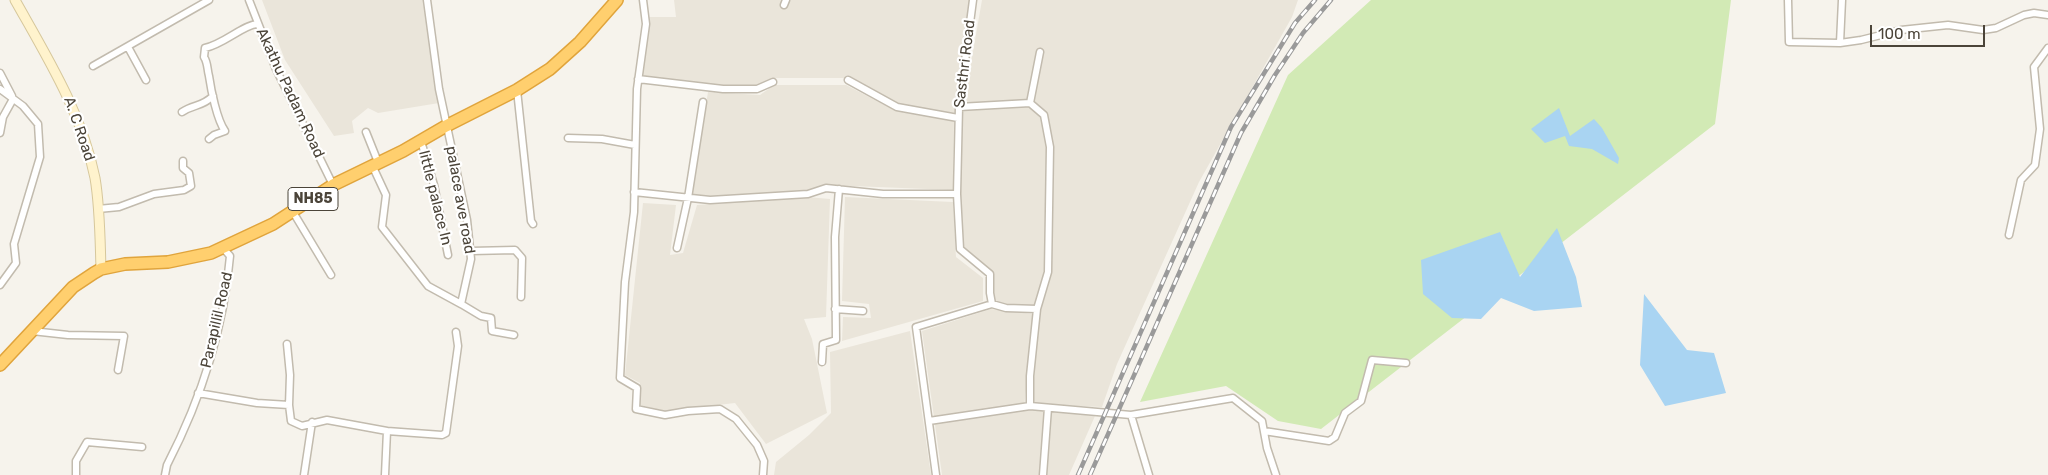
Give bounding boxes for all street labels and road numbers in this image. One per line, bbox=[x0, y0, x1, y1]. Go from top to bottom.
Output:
street label: Sasthri Road bbox=[951, 19, 979, 109]
street label: Akathu Padam Road bbox=[252, 25, 328, 161]
street label: A. C Road bbox=[60, 95, 98, 163]
street label: palace ave road bbox=[442, 145, 478, 255]
street label: little palace ln bbox=[415, 149, 455, 247]
road number: NH85 bbox=[288, 188, 338, 210]
street label: Parapillil Road bbox=[197, 270, 237, 370]

